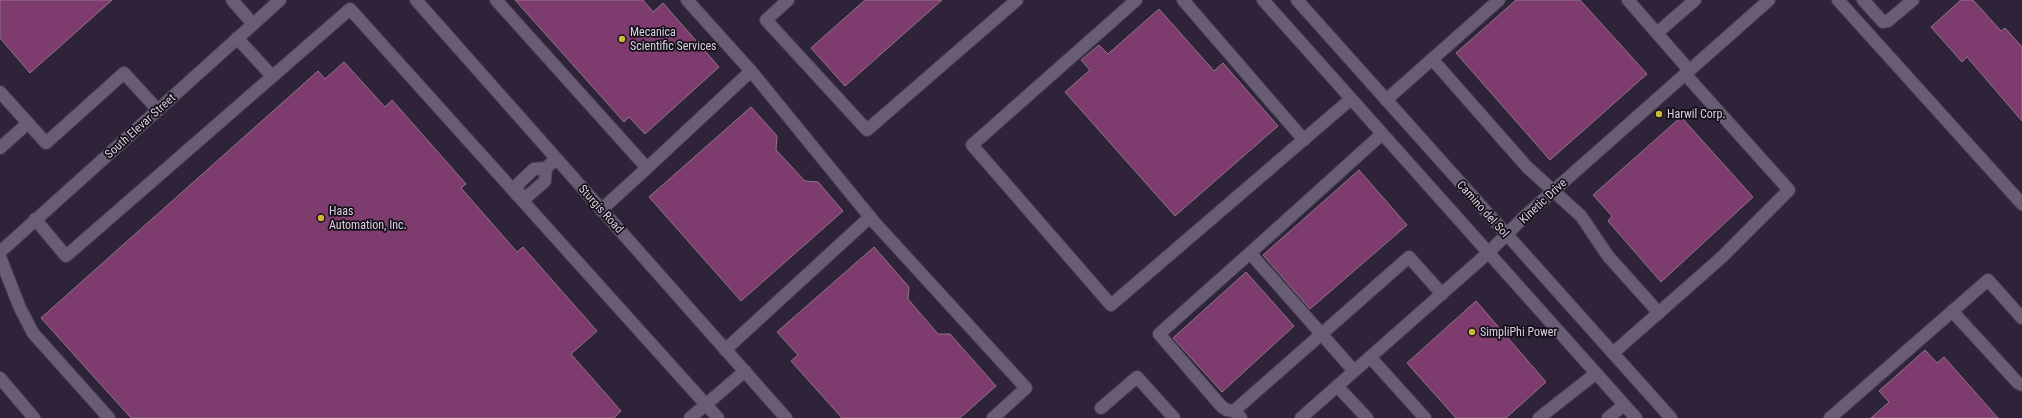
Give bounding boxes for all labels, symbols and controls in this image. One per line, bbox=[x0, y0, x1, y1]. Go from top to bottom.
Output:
place label: Mecanica Scientific Services bbox=[630, 25, 717, 53]
marker: Mecanica Scientific Services bbox=[617, 34, 627, 44]
street label: South Elevar Street bbox=[102, 90, 178, 161]
place label: Harwil Corp. bbox=[1667, 107, 1726, 121]
marker: Harwil Corp. bbox=[1654, 109, 1664, 119]
street label: Kinetic Drive bbox=[1517, 175, 1570, 226]
street label: Camino del Sol bbox=[1454, 178, 1512, 240]
street label: Sturgis Road bbox=[576, 182, 626, 236]
place label: Haas Automation, Inc. bbox=[329, 204, 407, 232]
marker: Haas Automation, Inc. bbox=[316, 213, 326, 223]
place label: SimpliPhi Power bbox=[1480, 325, 1557, 339]
marker: SimpliPhi Power bbox=[1467, 327, 1477, 337]

